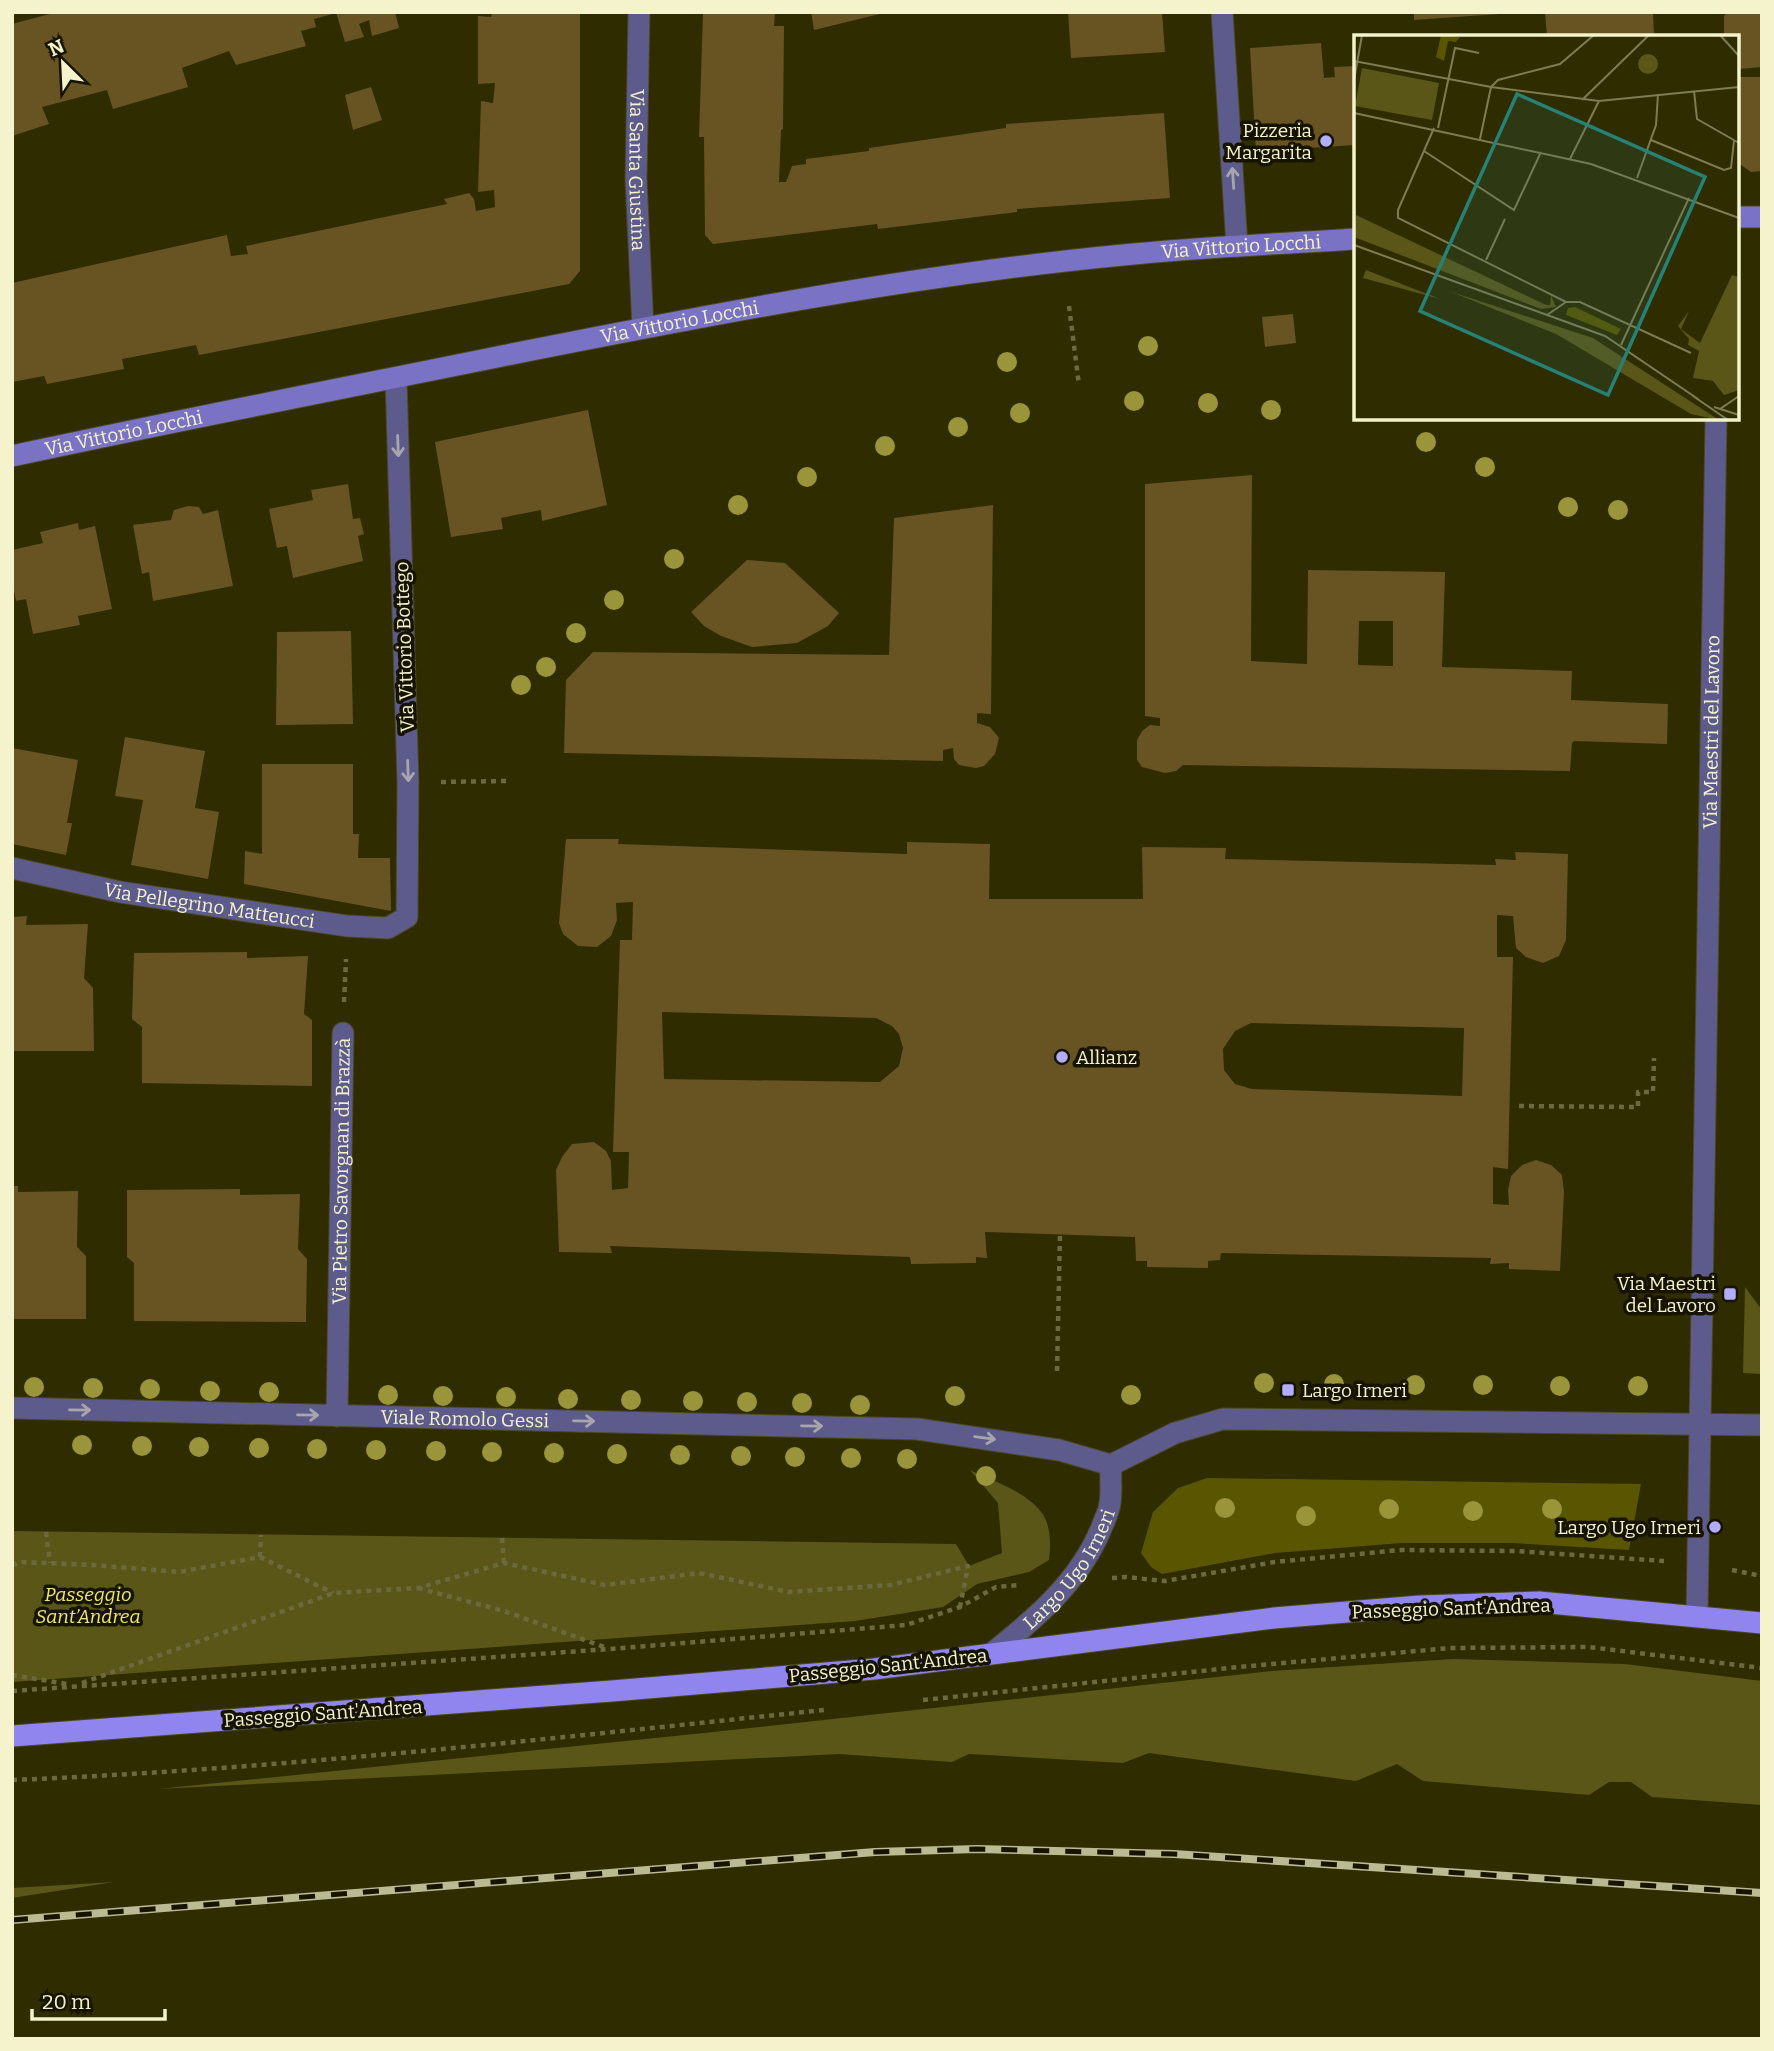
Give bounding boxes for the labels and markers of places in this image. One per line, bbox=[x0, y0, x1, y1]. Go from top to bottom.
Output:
place label: Pizzeria Margarita bbox=[1225, 119, 1313, 164]
marker: Pizzeria Margarita bbox=[1318, 133, 1334, 149]
place label: Allianz bbox=[1076, 1046, 1137, 1069]
marker: Allianz bbox=[1054, 1049, 1070, 1065]
place label: Via Maestri del Lavoro bbox=[1617, 1272, 1716, 1317]
marker: Via Maestri del Lavoro bbox=[1722, 1286, 1738, 1302]
place label: Largo Irneri bbox=[1302, 1379, 1407, 1402]
marker: Largo Irneri bbox=[1280, 1382, 1296, 1398]
place label: Largo Ugo Irneri bbox=[1557, 1516, 1701, 1539]
marker: Largo Ugo Irneri bbox=[1707, 1519, 1723, 1535]

